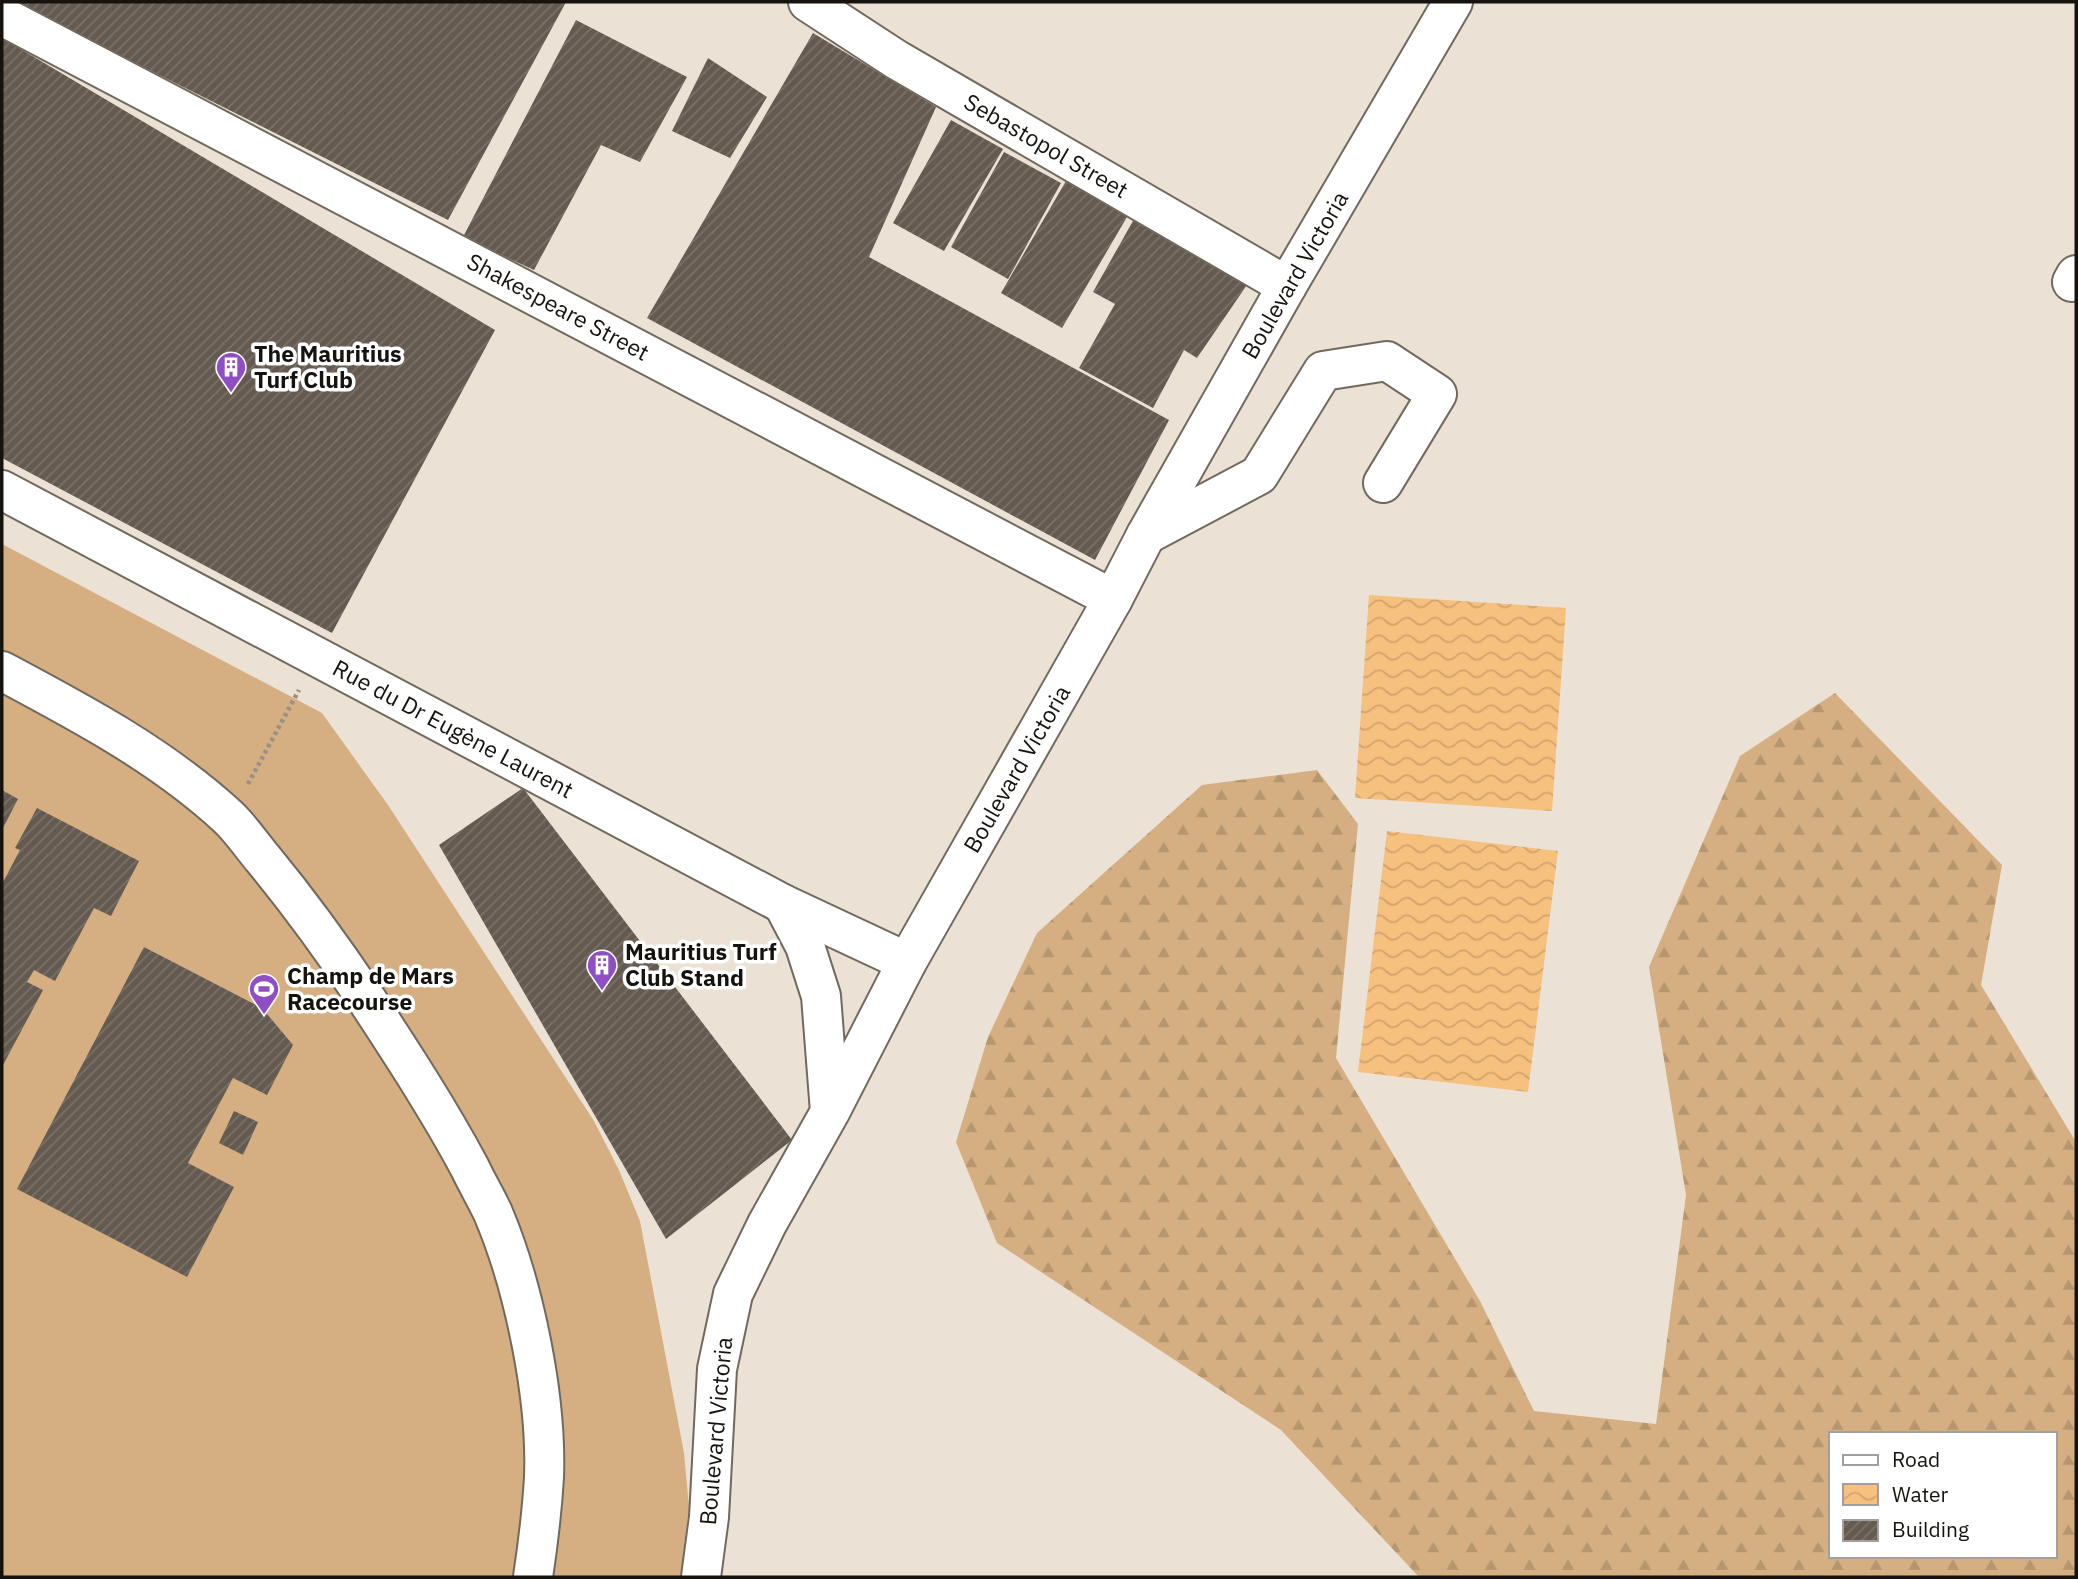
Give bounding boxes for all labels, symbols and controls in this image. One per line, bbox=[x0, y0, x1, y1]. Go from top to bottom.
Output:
street label: Sebastopol Street bbox=[959, 86, 1134, 204]
street label: Boulevard Victoria bbox=[1234, 185, 1354, 364]
street label: Shakespeare Street bbox=[462, 245, 655, 367]
place label: The Mauritius Turf Club bbox=[254, 338, 402, 394]
building icon: The Mauritius Turf Club bbox=[214, 350, 248, 394]
street label: Rue du Dr Eugène Laurent bbox=[328, 652, 579, 804]
street label: Boulevard Victoria bbox=[956, 679, 1076, 858]
place label: Mauritius Turf Club Stand bbox=[625, 936, 777, 992]
building icon: Mauritius Turf Club Stand bbox=[585, 948, 619, 992]
place label: Champ de Mars Racecourse bbox=[287, 960, 454, 1016]
sports icon: Champ de Mars Racecourse bbox=[247, 972, 281, 1016]
street label: Boulevard Victoria bbox=[692, 1336, 738, 1526]
legend bbox=[1829, 1432, 2057, 1558]
text: Road bbox=[1892, 1445, 1940, 1473]
text: Water bbox=[1892, 1480, 1949, 1508]
text: Building bbox=[1892, 1515, 1969, 1543]

